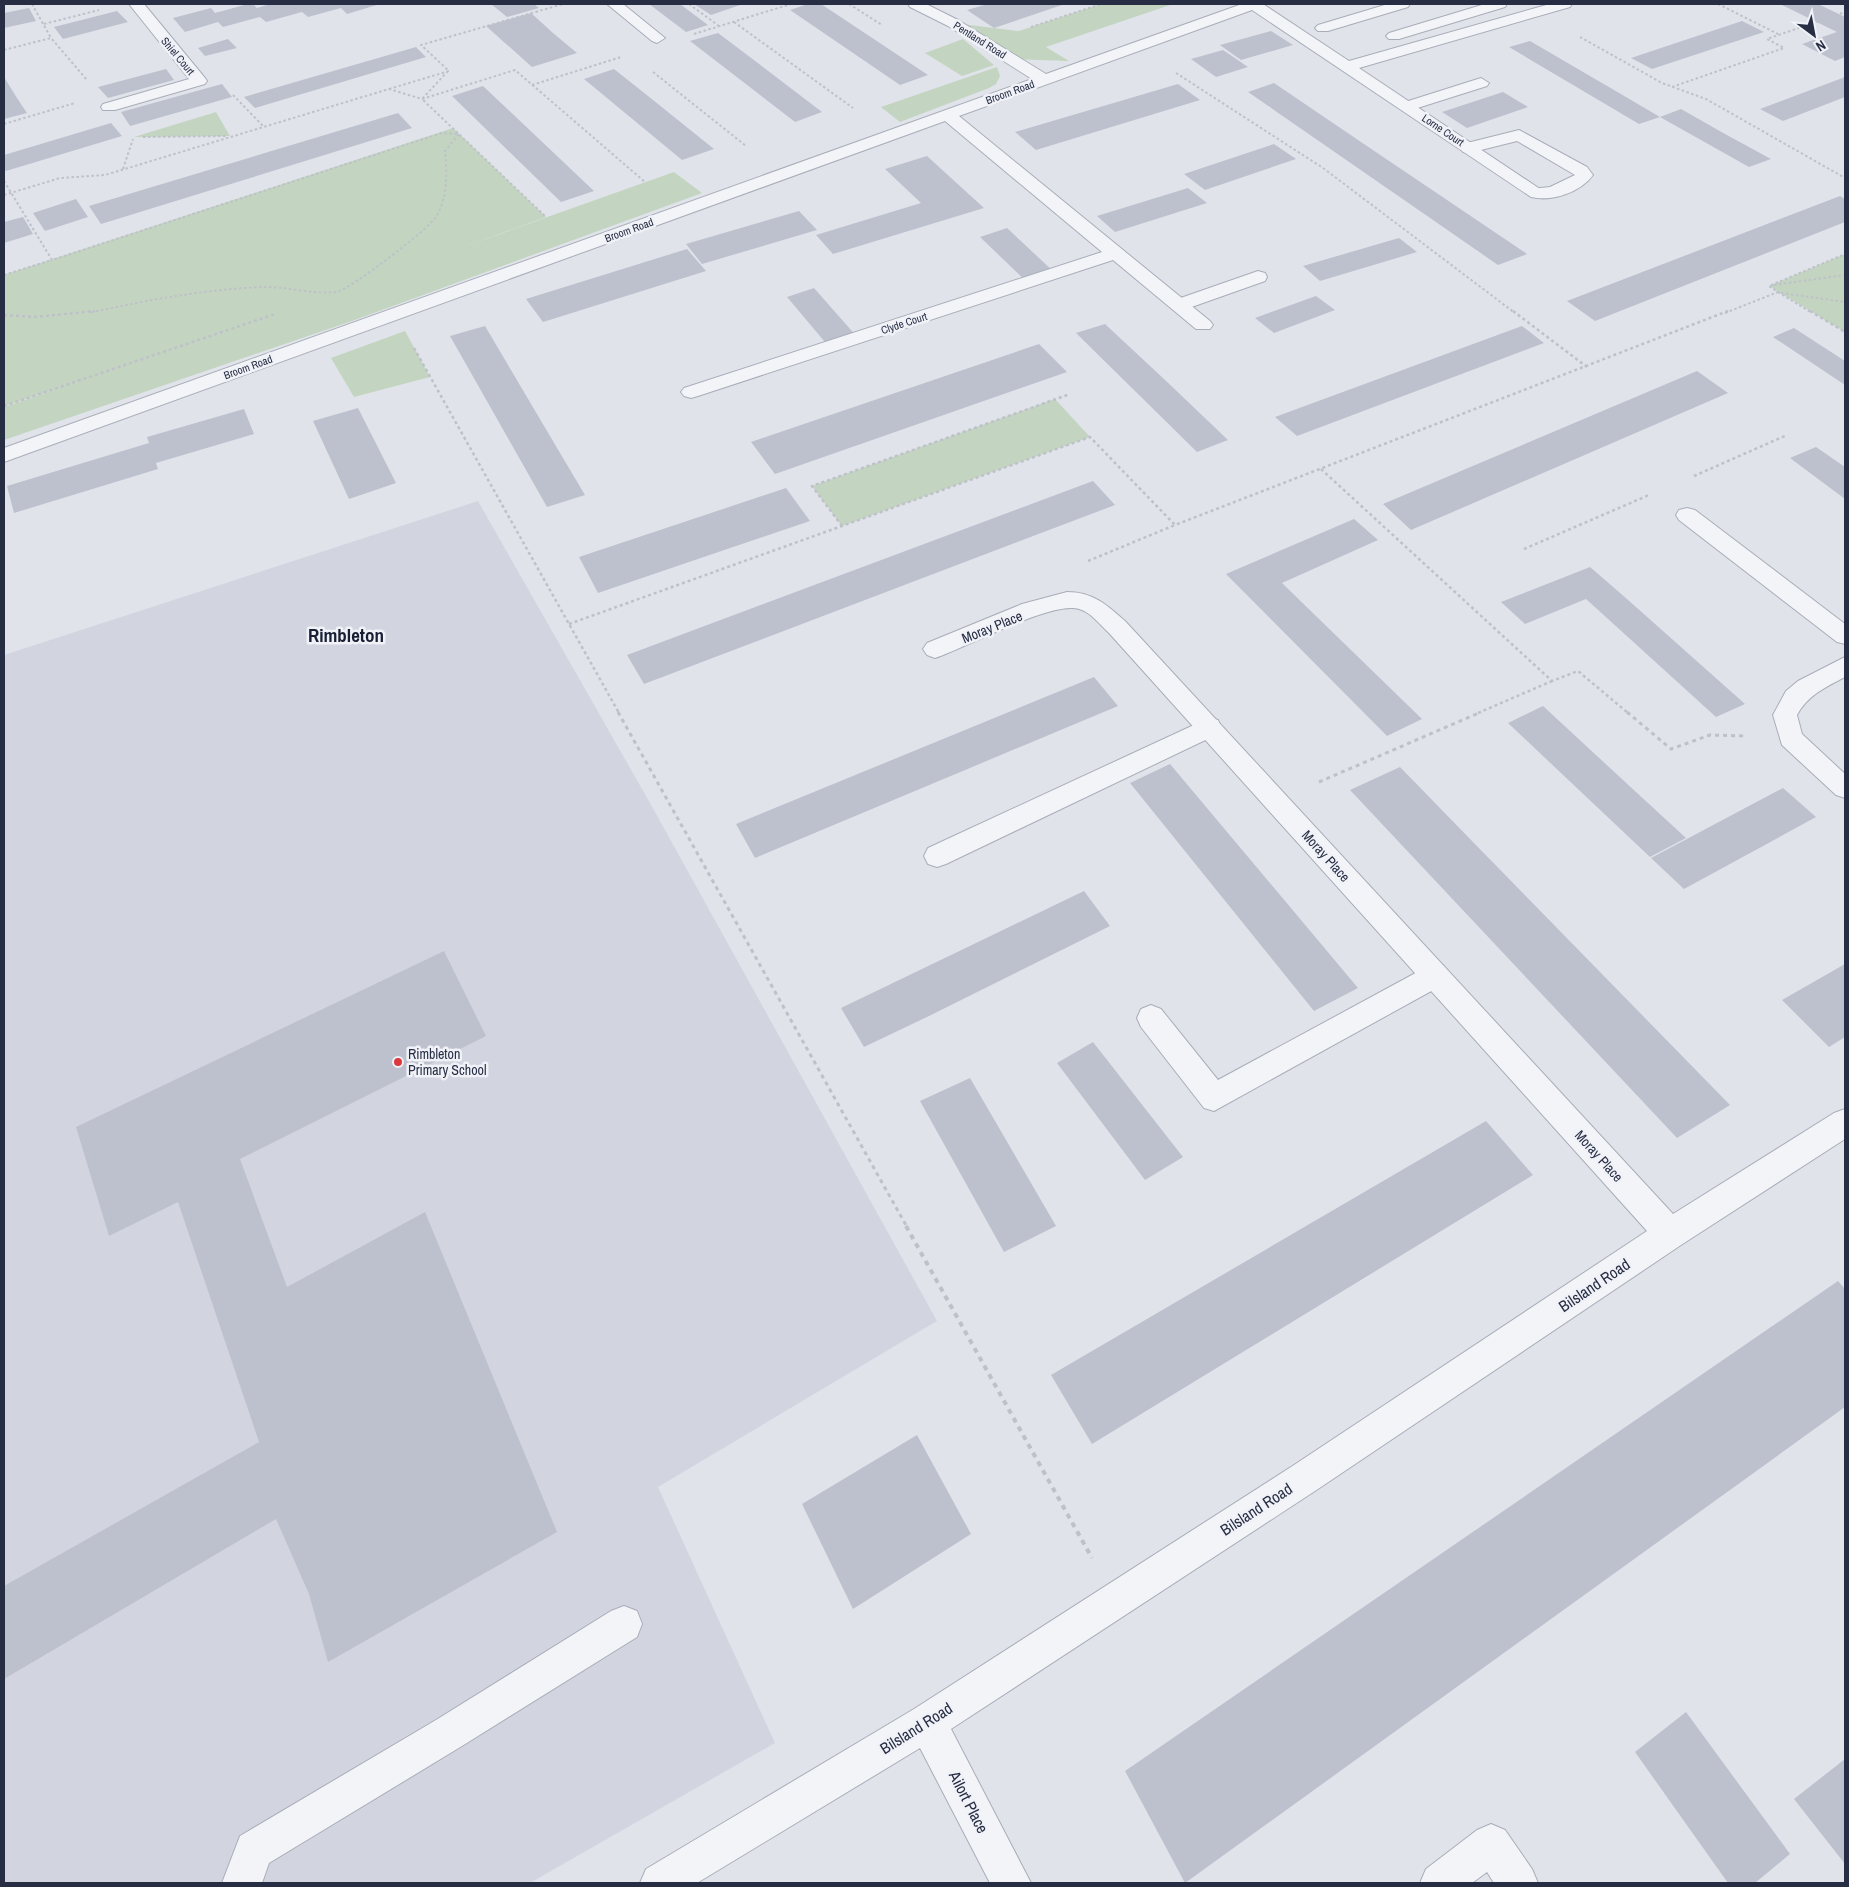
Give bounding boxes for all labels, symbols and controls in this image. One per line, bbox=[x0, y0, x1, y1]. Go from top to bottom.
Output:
north arrow bbox=[1789, 10, 1839, 60]
street label: Pentland Road bbox=[951, 18, 1009, 62]
street label: Shiel Court bbox=[158, 34, 198, 78]
text: N bbox=[1813, 36, 1829, 56]
street label: Broom Road bbox=[984, 77, 1036, 107]
street label: Lorne Court bbox=[1419, 111, 1467, 149]
street label: Broom Road bbox=[603, 215, 655, 245]
street label: Clyde Court bbox=[879, 309, 929, 337]
street label: Broom Road bbox=[222, 352, 274, 382]
street label: Moray Place bbox=[959, 607, 1025, 647]
district label: Rimbleton bbox=[308, 622, 384, 648]
street label: Moray Place bbox=[1298, 826, 1354, 886]
place label: Rimbleton Primary School bbox=[408, 1045, 486, 1079]
marker: Rimbleton Primary School bbox=[392, 1056, 404, 1068]
street label: Moray Place bbox=[1571, 1126, 1627, 1186]
street label: Bilsland Road bbox=[1554, 1253, 1634, 1317]
street label: Bilsland Road bbox=[1216, 1478, 1296, 1540]
street label: Bilsland Road bbox=[876, 1697, 956, 1759]
street label: Ailort Place bbox=[944, 1766, 994, 1837]

